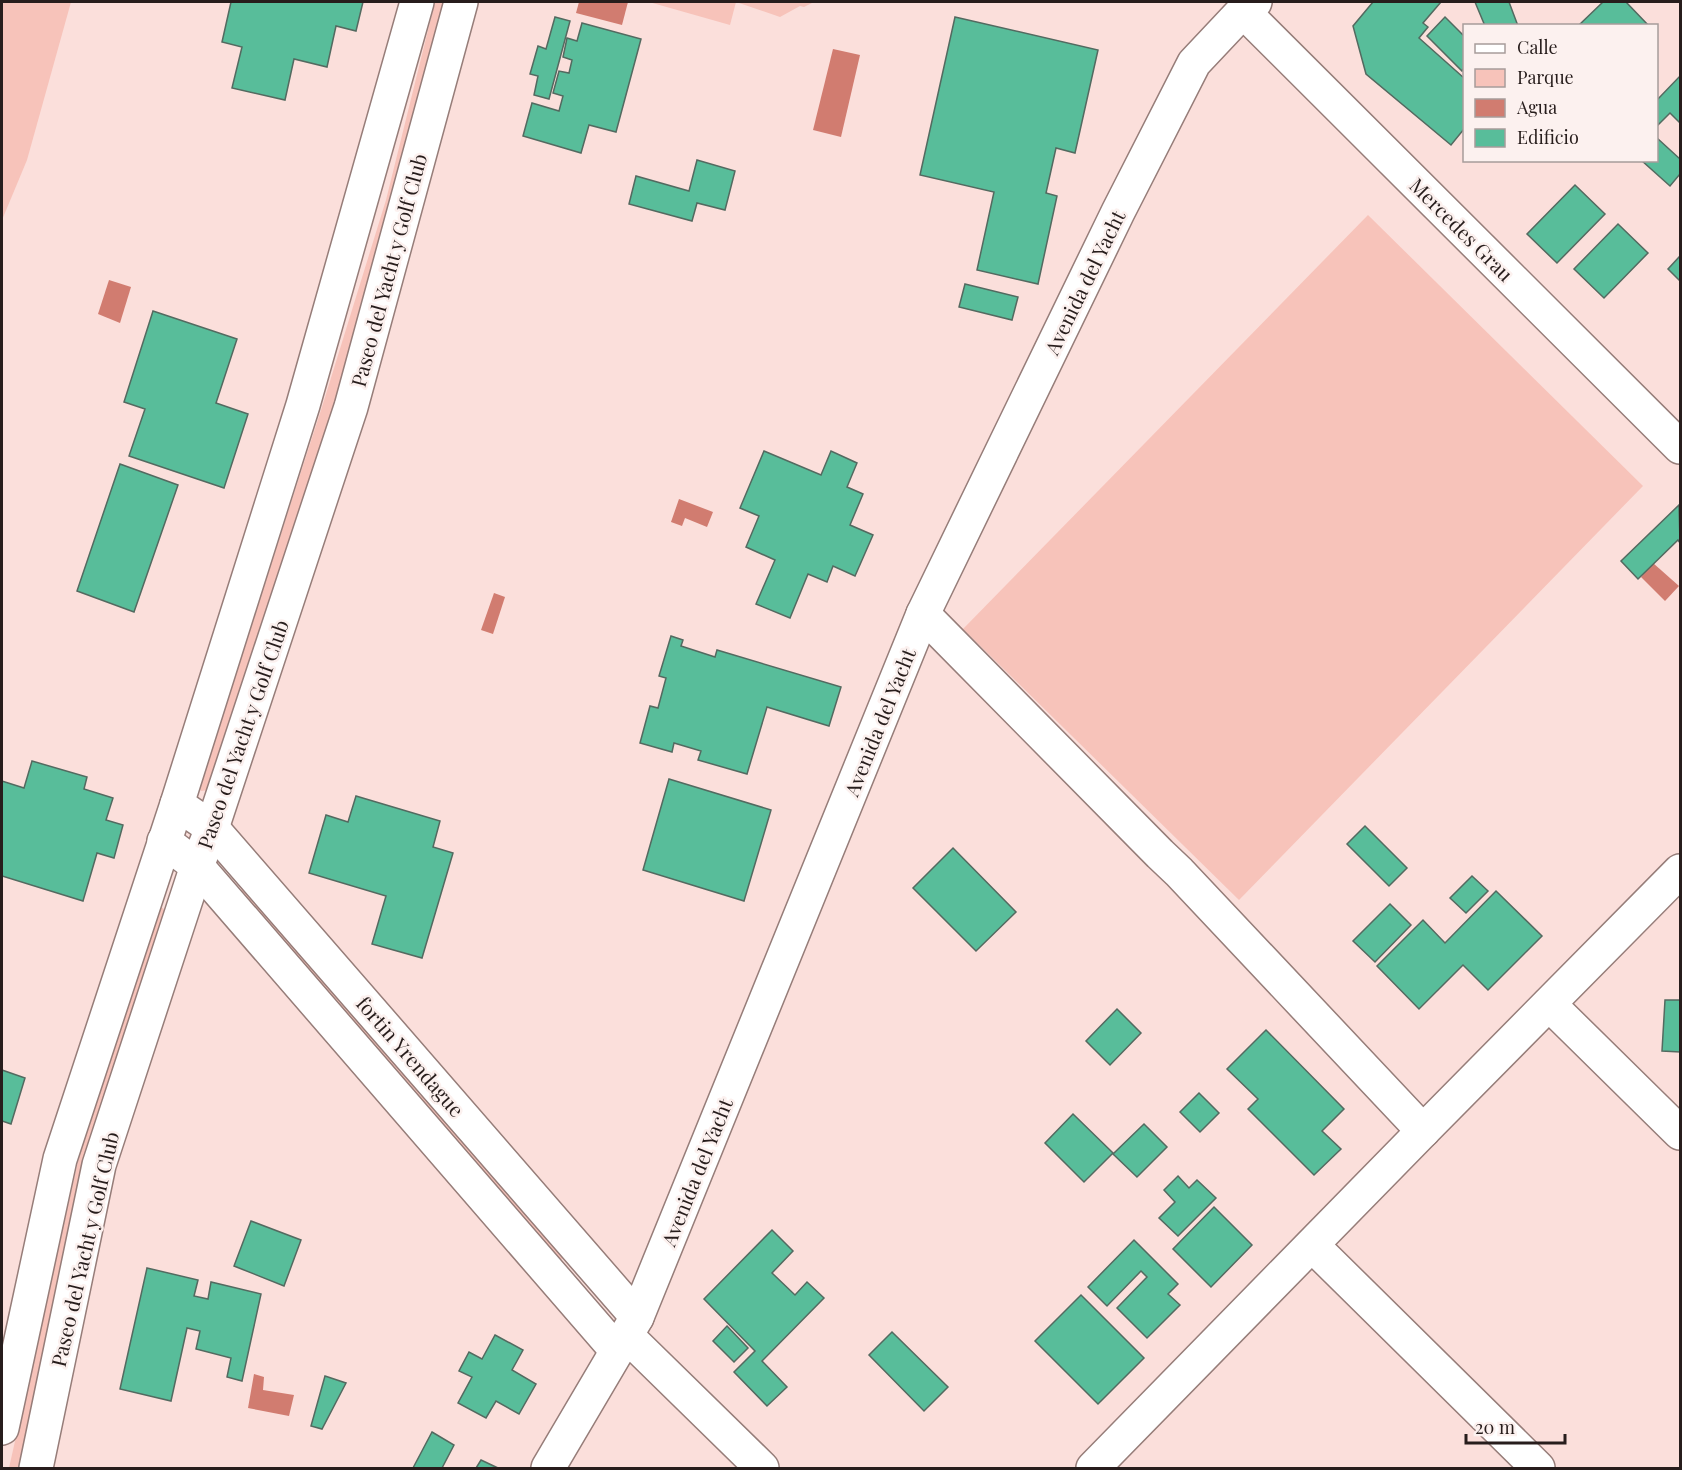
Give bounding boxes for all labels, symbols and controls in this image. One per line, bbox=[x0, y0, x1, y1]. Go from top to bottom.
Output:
legend bbox=[1463, 24, 1658, 162]
text: Calle bbox=[1517, 35, 1558, 59]
text: Parque bbox=[1517, 65, 1574, 89]
text: Agua bbox=[1516, 95, 1557, 119]
text: Edificio bbox=[1517, 125, 1579, 149]
street label: Paseo del Yacht y Golf Club bbox=[344, 150, 432, 390]
street label: Mercedes Grau bbox=[1404, 171, 1520, 287]
street label: Avenida del Yacht bbox=[1037, 205, 1131, 359]
street label: Paseo del Yacht y Golf Club bbox=[190, 616, 294, 852]
street label: Avenida del Yacht bbox=[837, 643, 921, 801]
street label: fortin Yrendague bbox=[351, 990, 471, 1122]
street label: Avenida del Yacht bbox=[654, 1093, 738, 1251]
street label: Paseo del Yacht y Golf Club bbox=[44, 1129, 124, 1369]
scale bar bbox=[1466, 1407, 1565, 1445]
text: 20 m bbox=[1475, 1415, 1515, 1439]

